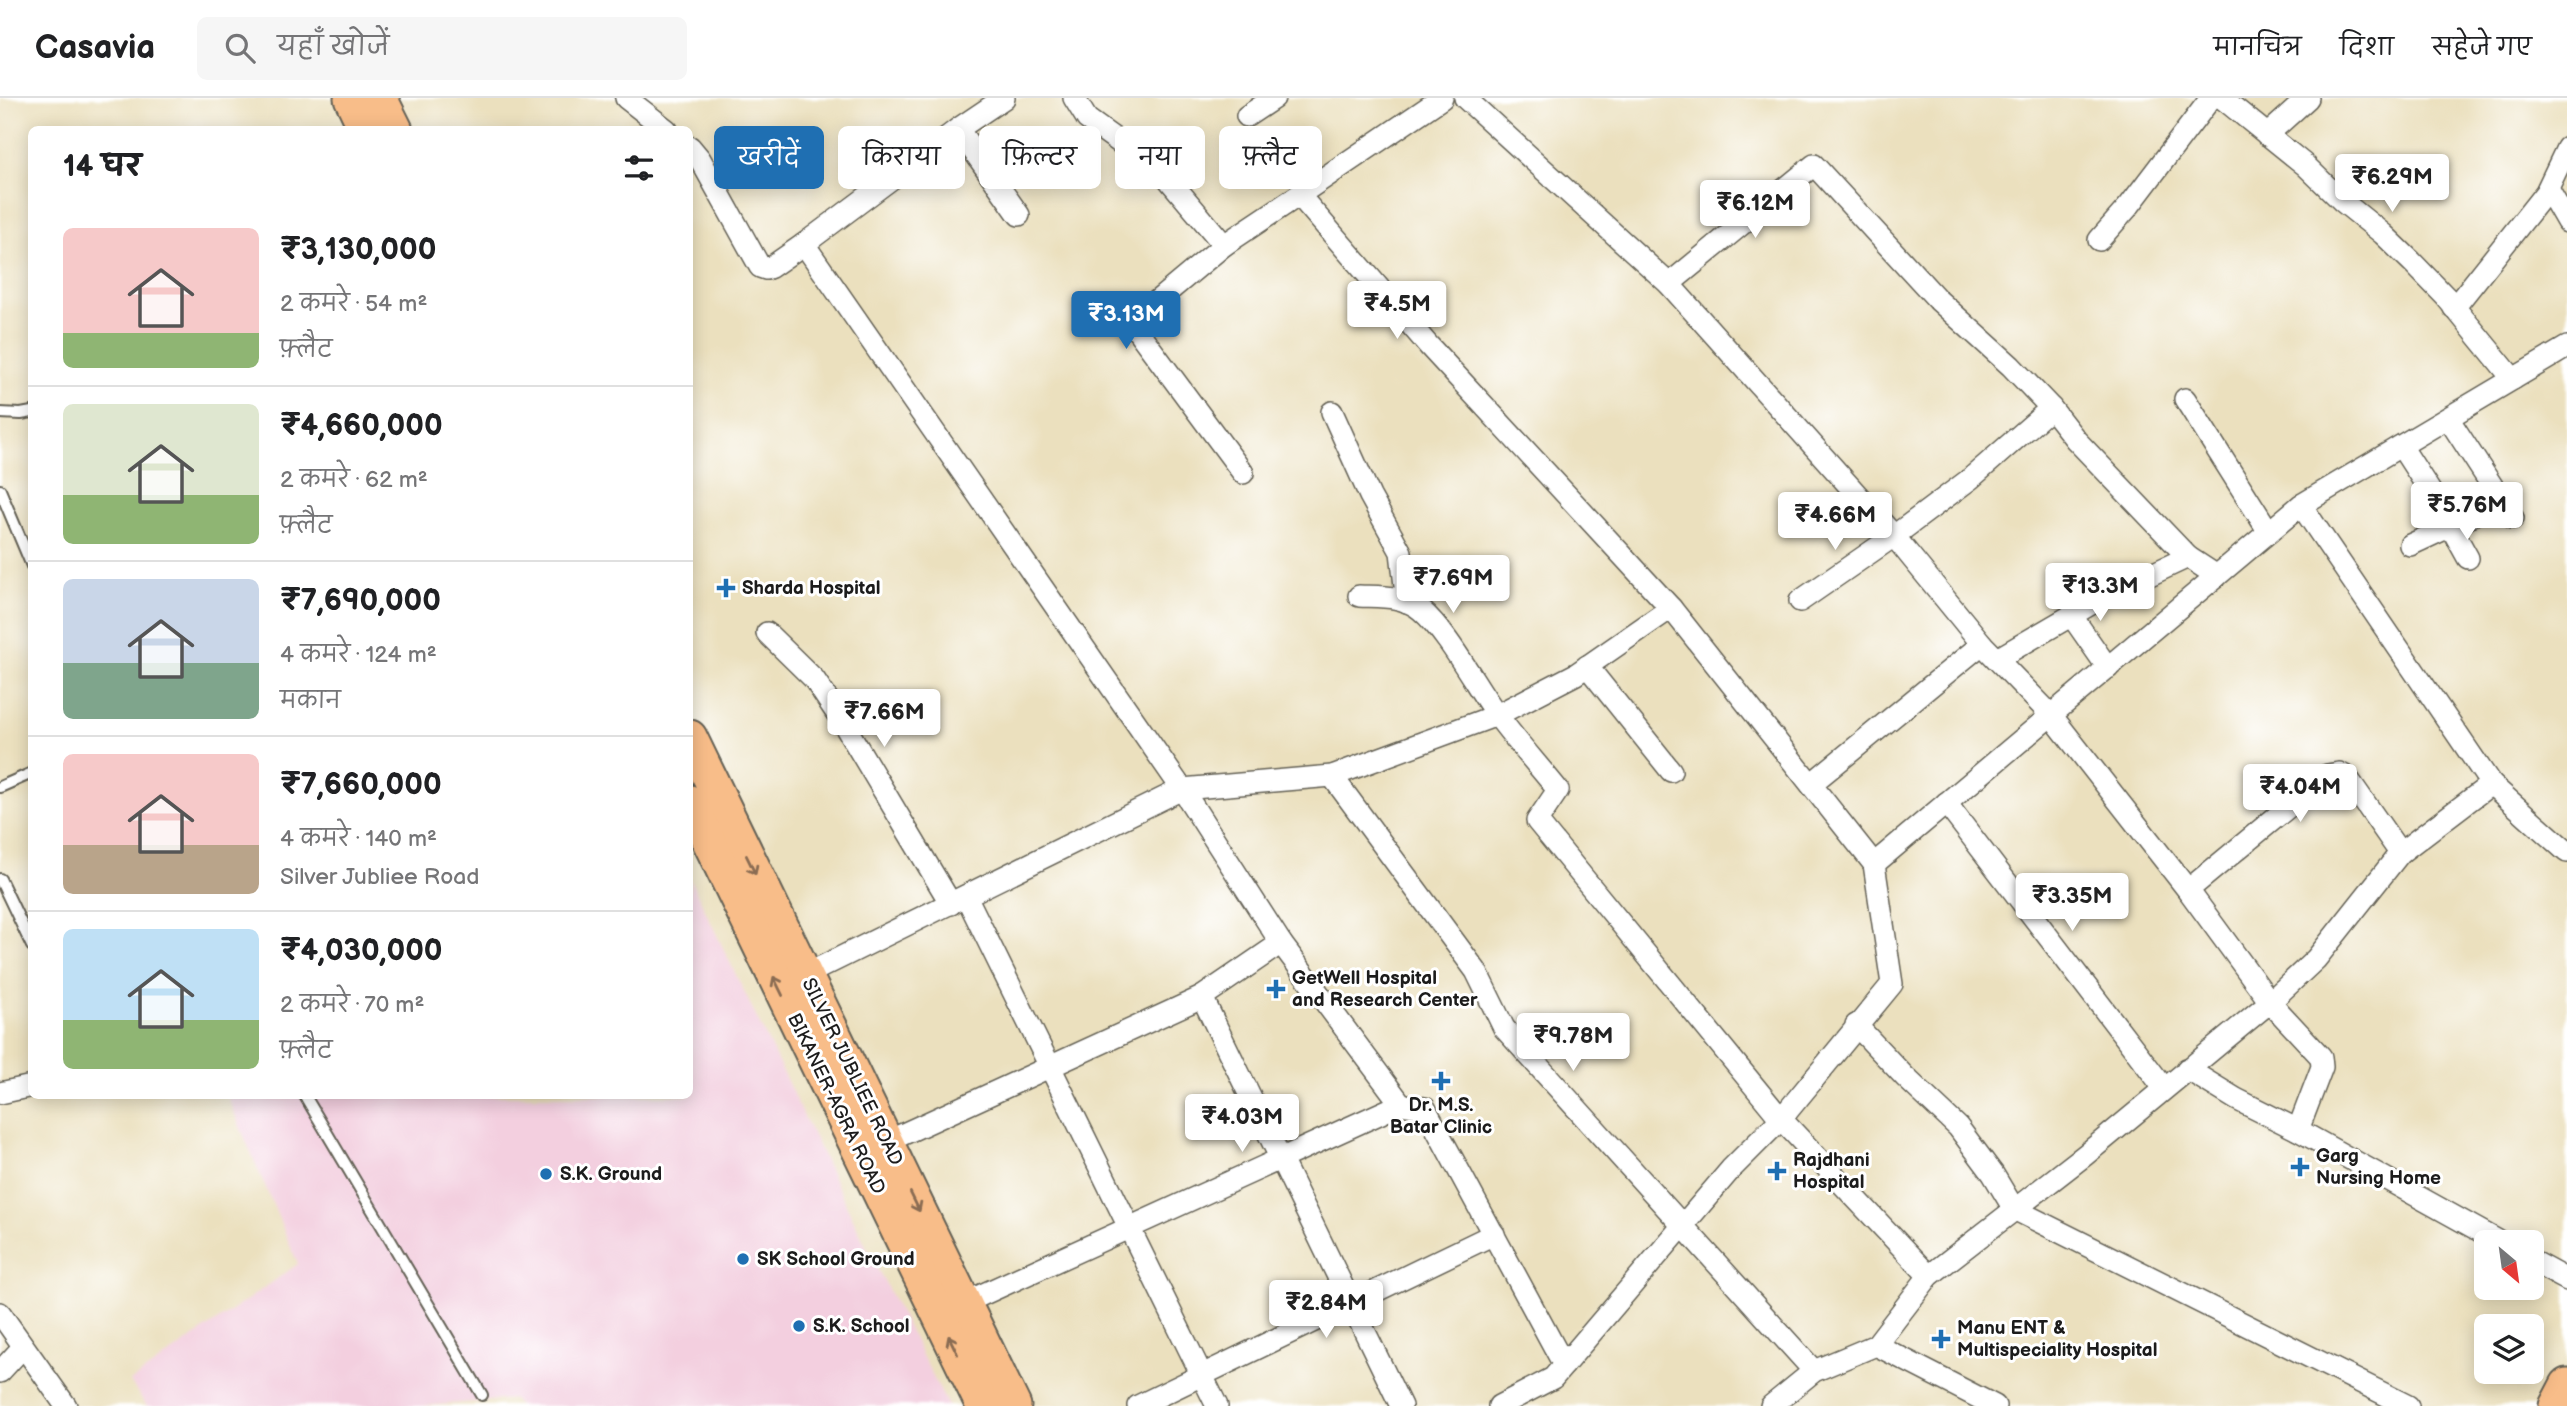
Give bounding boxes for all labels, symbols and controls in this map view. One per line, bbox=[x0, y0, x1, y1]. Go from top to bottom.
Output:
search box bbox=[197, 17, 687, 80]
text: Casavia bbox=[35, 28, 155, 68]
icon: search bbox=[221, 29, 259, 67]
text: यहाँ खोजें bbox=[277, 32, 389, 63]
text: मानचित्र bbox=[2214, 33, 2302, 62]
text: दिशा bbox=[2340, 33, 2394, 62]
text: सहेजे गए bbox=[2432, 33, 2532, 62]
chip: खरीदें bbox=[714, 126, 824, 189]
chip: किराया bbox=[838, 126, 965, 189]
chip: फ़िल्टर bbox=[979, 126, 1101, 189]
chip: नया bbox=[1115, 126, 1205, 189]
chip: फ़्लैट bbox=[1219, 126, 1322, 189]
text: 14 घर bbox=[63, 149, 141, 185]
icon: filters bbox=[620, 149, 658, 187]
pin: ₹6.29M bbox=[2335, 155, 2449, 214]
text: ₹6.29M bbox=[2351, 163, 2433, 191]
pin: ₹6.12M bbox=[1698, 180, 1812, 240]
text: ₹6.12M bbox=[1716, 189, 1794, 217]
text: ₹3,130,000 bbox=[280, 232, 436, 268]
icon: home bbox=[119, 256, 203, 340]
pin: ₹4.5M bbox=[1348, 282, 1446, 341]
text: 2 कमरे · 54 m² bbox=[280, 290, 427, 318]
text: ₹4.5M bbox=[1363, 290, 1431, 318]
pin: ₹3.13M bbox=[1069, 292, 1183, 351]
text: ₹3.13M bbox=[1087, 300, 1165, 328]
text: फ़्लैट bbox=[280, 336, 332, 364]
text: ₹4,660,000 bbox=[280, 408, 443, 444]
icon: home bbox=[119, 432, 203, 516]
text: 2 कमरे · 62 m² bbox=[280, 466, 428, 494]
pin: ₹5.76M bbox=[2410, 482, 2524, 542]
text: ₹5.76M bbox=[2427, 491, 2507, 519]
pin: ₹4.66M bbox=[1778, 492, 1892, 552]
text: ₹4.66M bbox=[1794, 501, 1876, 529]
text: फ़्लैट bbox=[280, 512, 332, 540]
pin: ₹7.69M bbox=[1396, 556, 1510, 615]
text: ₹7.69M bbox=[1413, 564, 1493, 592]
pin: ₹13.3M bbox=[2043, 564, 2157, 623]
text: ₹13.3M bbox=[2061, 572, 2139, 600]
place label: Sharda Hospital bbox=[742, 577, 881, 600]
marker: Sharda Hospital bbox=[716, 578, 736, 598]
text: ₹7,690,000 bbox=[280, 583, 441, 619]
icon: home bbox=[119, 607, 203, 691]
text: 4 कमरे · 124 m² bbox=[280, 641, 437, 669]
text: मकान bbox=[280, 687, 341, 715]
pin: ₹7.66M bbox=[827, 690, 941, 749]
text: ₹7.66M bbox=[843, 698, 925, 726]
pin: ₹4.04M bbox=[2243, 764, 2357, 824]
text: ₹7,660,000 bbox=[280, 767, 442, 803]
text: ₹4.04M bbox=[2259, 773, 2341, 801]
icon: home bbox=[119, 782, 203, 866]
text: 4 कमरे · 140 m² bbox=[280, 825, 437, 853]
one-way arrow bbox=[745, 854, 759, 875]
text: Silver Jubliee Road bbox=[280, 863, 479, 891]
pin: ₹3.35M bbox=[2015, 874, 2129, 933]
text: ₹3.35M bbox=[2032, 882, 2112, 910]
text: ₹4,030,000 bbox=[280, 933, 443, 969]
icon: home bbox=[119, 957, 203, 1041]
place label: GetWell Hospital and Research Center bbox=[1292, 967, 1478, 1012]
street label: SILVER JUBLIEE ROAD bbox=[797, 975, 907, 1170]
one-way arrow bbox=[771, 976, 785, 997]
marker: GetWell Hospital and Research Center bbox=[1266, 979, 1286, 999]
text: 2 कमरे · 70 m² bbox=[280, 991, 424, 1019]
street label: BIKANER-AGRA ROAD bbox=[782, 1010, 890, 1198]
pin: ₹9.78M bbox=[1516, 1014, 1630, 1073]
text: ₹9.78M bbox=[1533, 1022, 1613, 1050]
text: फ़्लैट bbox=[280, 1037, 332, 1065]
marker: Dr. M.S. Batar Clinic bbox=[1431, 1071, 1451, 1091]
pin: ₹4.03M bbox=[1185, 1094, 1299, 1154]
place label: Dr. M.S. Batar Clinic bbox=[1390, 1094, 1492, 1139]
text: ₹4.03M bbox=[1201, 1103, 1283, 1131]
place label: Garg Nursing Home bbox=[2316, 1145, 2441, 1190]
place label: Rajdhani Hospital bbox=[1793, 1149, 1870, 1194]
marker: Garg Nursing Home bbox=[2290, 1157, 2310, 1177]
marker: Rajdhani Hospital bbox=[1767, 1161, 1787, 1181]
place label: S.K. Ground bbox=[560, 1163, 662, 1186]
marker: S.K. Ground bbox=[538, 1166, 554, 1182]
one-way arrow bbox=[909, 1191, 922, 1212]
north arrow bbox=[2474, 1230, 2544, 1300]
map controls bbox=[2474, 1230, 2544, 1384]
place label: SK School Ground bbox=[757, 1248, 915, 1271]
marker: SK School Ground bbox=[735, 1251, 751, 1267]
pin: ₹2.84M bbox=[1269, 1280, 1383, 1340]
text: ₹2.84M bbox=[1285, 1289, 1367, 1317]
button: layers bbox=[2474, 1314, 2544, 1384]
place label: S.K. School bbox=[813, 1315, 910, 1338]
place label: Manu ENT & Multispeciality Hospital bbox=[1957, 1317, 2158, 1362]
marker: S.K. School bbox=[791, 1318, 807, 1334]
marker: Manu ENT & Multispeciality Hospital bbox=[1931, 1329, 1951, 1349]
one-way arrow bbox=[946, 1335, 960, 1356]

